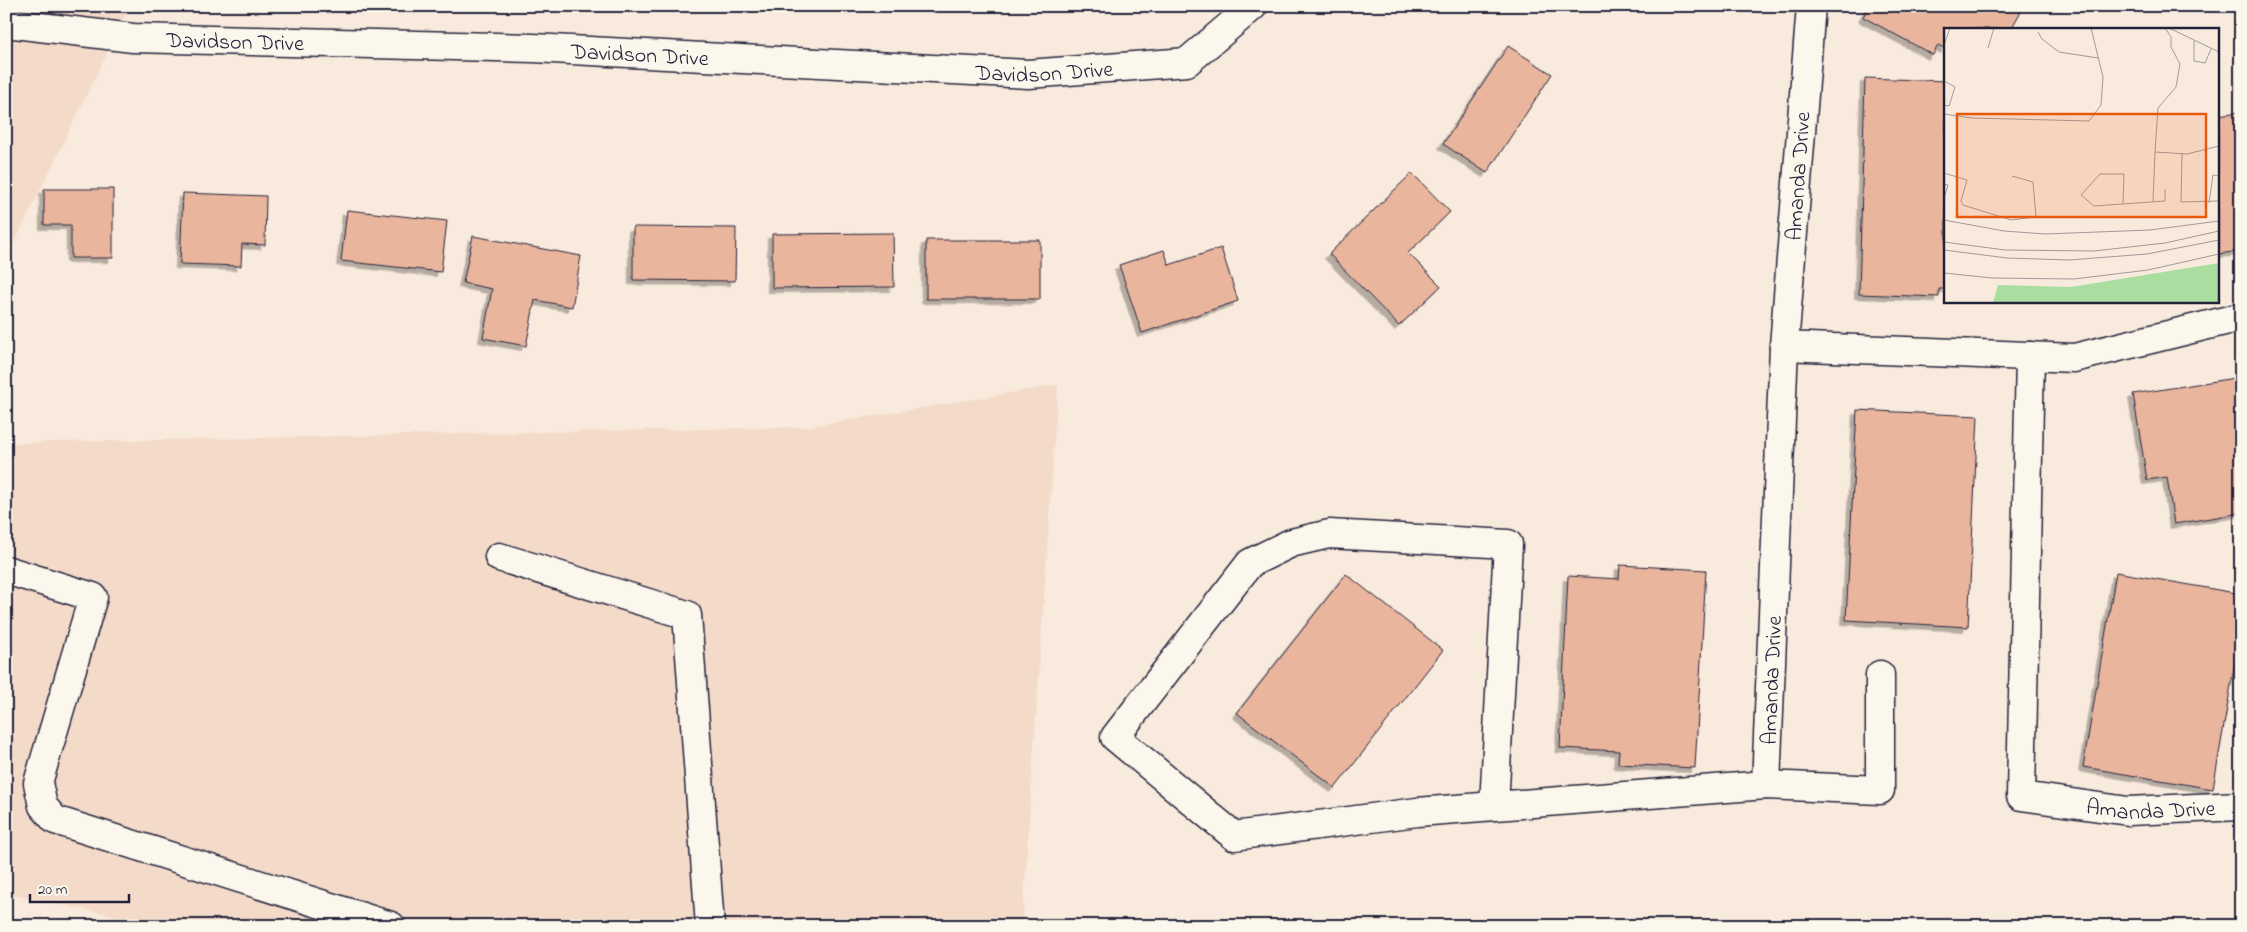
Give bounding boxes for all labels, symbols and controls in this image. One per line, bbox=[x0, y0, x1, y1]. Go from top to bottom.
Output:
street label: Davidson Drive bbox=[165, 26, 304, 61]
inset map bbox=[1944, 28, 2220, 302]
street label: Davidson Drive bbox=[569, 37, 710, 76]
street label: Davidson Drive bbox=[973, 55, 1115, 93]
street label: Amanda Drive bbox=[1780, 111, 1820, 242]
street label: Amanda Drive bbox=[1755, 615, 1792, 745]
street label: Amanda Drive bbox=[2084, 792, 2216, 830]
scale bar bbox=[30, 872, 129, 904]
text: 20 m bbox=[38, 879, 68, 901]

